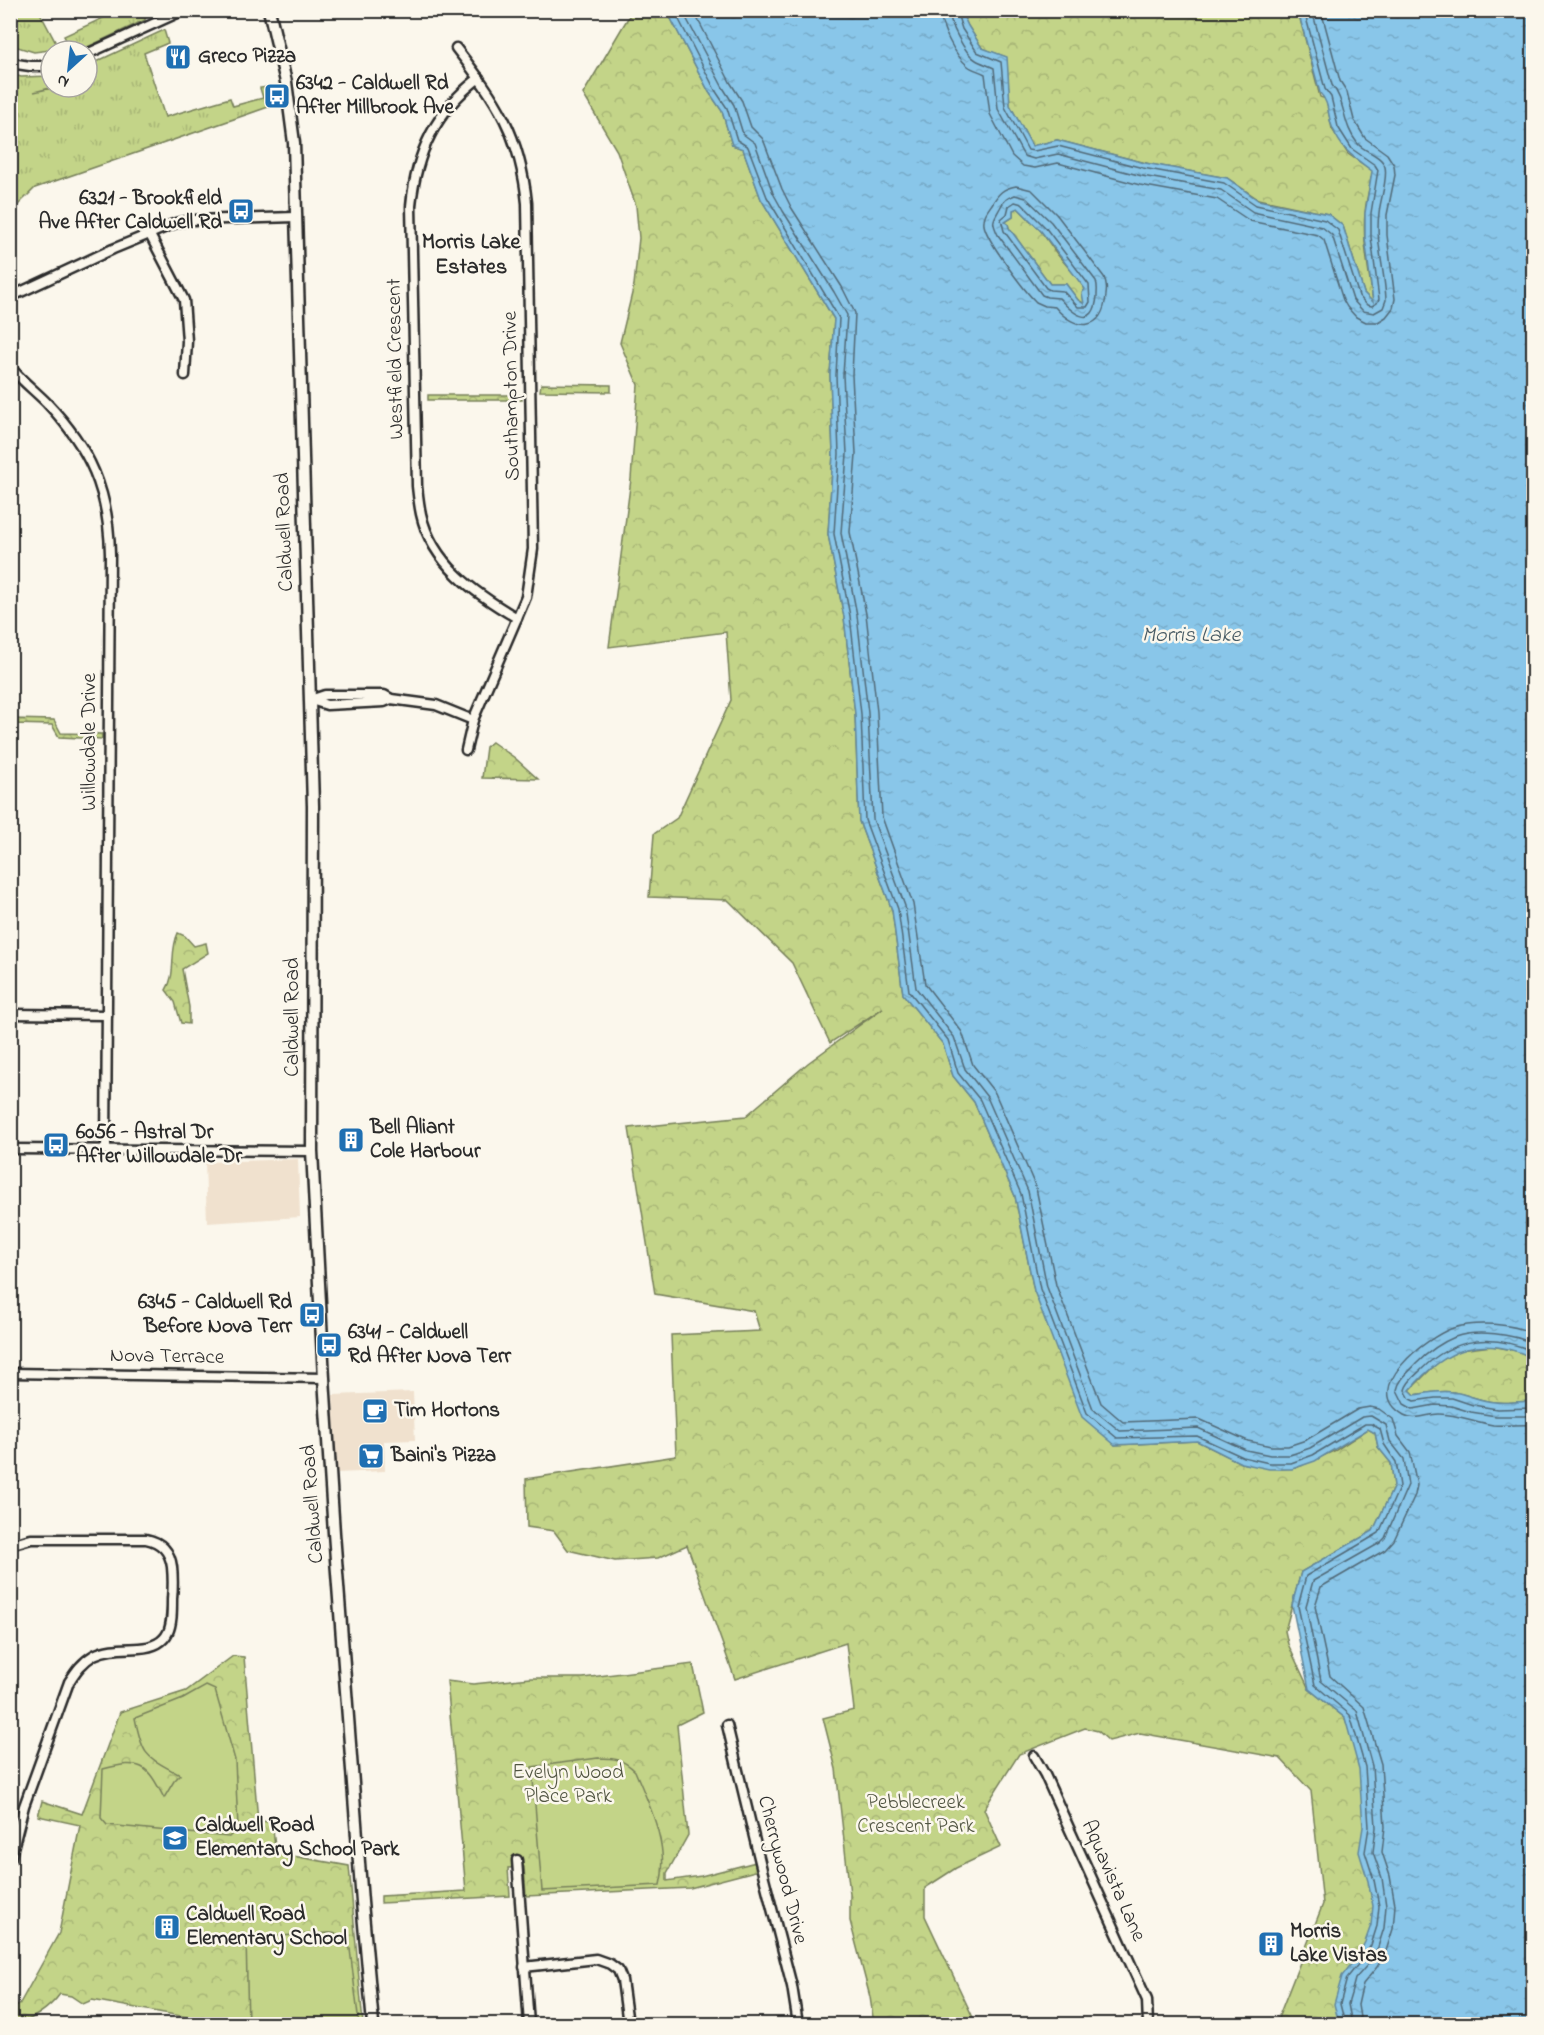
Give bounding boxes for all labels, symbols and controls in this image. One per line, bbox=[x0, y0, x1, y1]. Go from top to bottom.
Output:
north arrow bbox=[39, 39, 99, 99]
restaurant icon: Greco Pizza bbox=[163, 42, 193, 72]
place label: Greco Pizza bbox=[198, 42, 296, 72]
text: N bbox=[53, 67, 73, 94]
place label: 6342 - Caldwell Rd After Millbrook Ave bbox=[296, 69, 455, 123]
bus stop icon: 6342 - Caldwell Rd After Millbrook Ave bbox=[262, 81, 292, 111]
place label: 6321 - Brookfield Ave After Caldwell Rd bbox=[39, 184, 222, 238]
bus stop icon: 6321 - Brookfield Ave After Caldwell Rd bbox=[226, 196, 256, 226]
district label: Morris Lake Estates bbox=[422, 227, 521, 284]
street label: Westfield Crescent bbox=[380, 278, 412, 440]
street label: Southampton Drive bbox=[496, 310, 528, 481]
street label: Caldwell Road bbox=[268, 472, 302, 592]
water label: Morris Lake bbox=[1142, 620, 1241, 652]
street label: Willowdale Drive bbox=[75, 672, 105, 811]
street label: Caldwell Road bbox=[278, 957, 308, 1077]
place label: Bell Aliant Cole Harbour bbox=[369, 1113, 481, 1167]
place label: 6056 - Astral Dr After Willowdale Dr bbox=[76, 1118, 242, 1172]
building icon: Bell Aliant Cole Harbour bbox=[336, 1125, 366, 1155]
bus stop icon: 6056 - Astral Dr After Willowdale Dr bbox=[41, 1130, 71, 1160]
place label: 6345 - Caldwell Rd Before Nova Terr bbox=[138, 1288, 292, 1342]
bus stop icon: 6345 - Caldwell Rd Before Nova Terr bbox=[297, 1300, 327, 1330]
place label: 6341 - Caldwell Rd After Nova Terr bbox=[348, 1318, 511, 1372]
bus stop icon: 6341 - Caldwell Rd After Nova Terr bbox=[314, 1330, 344, 1360]
street label: Nova Terrace bbox=[110, 1341, 225, 1373]
cafe icon: Tim Hortons bbox=[360, 1396, 390, 1426]
place label: Tim Hortons bbox=[394, 1396, 500, 1426]
supermarket icon: Baini's Pizza bbox=[356, 1441, 386, 1471]
place label: Baini's Pizza bbox=[390, 1441, 496, 1471]
street label: Caldwell Road bbox=[294, 1443, 332, 1565]
park label: Evelyn Wood Place Park bbox=[512, 1758, 624, 1812]
park label: Pebblecreek Crescent Park bbox=[857, 1788, 976, 1842]
street label: Cherrywood Drive bbox=[747, 1793, 815, 1948]
place label: Caldwell Road Elementary School Park bbox=[195, 1811, 400, 1867]
street label: Aquavista Lane bbox=[1073, 1815, 1153, 1947]
school or university icon: Caldwell Road Elementary School Park bbox=[160, 1823, 190, 1853]
place label: Caldwell Road Elementary School bbox=[186, 1900, 348, 1956]
building icon: Caldwell Road Elementary School bbox=[152, 1912, 182, 1942]
place label: Morris Lake Vistas bbox=[1290, 1917, 1388, 1971]
building icon: Morris Lake Vistas bbox=[1256, 1929, 1286, 1959]

